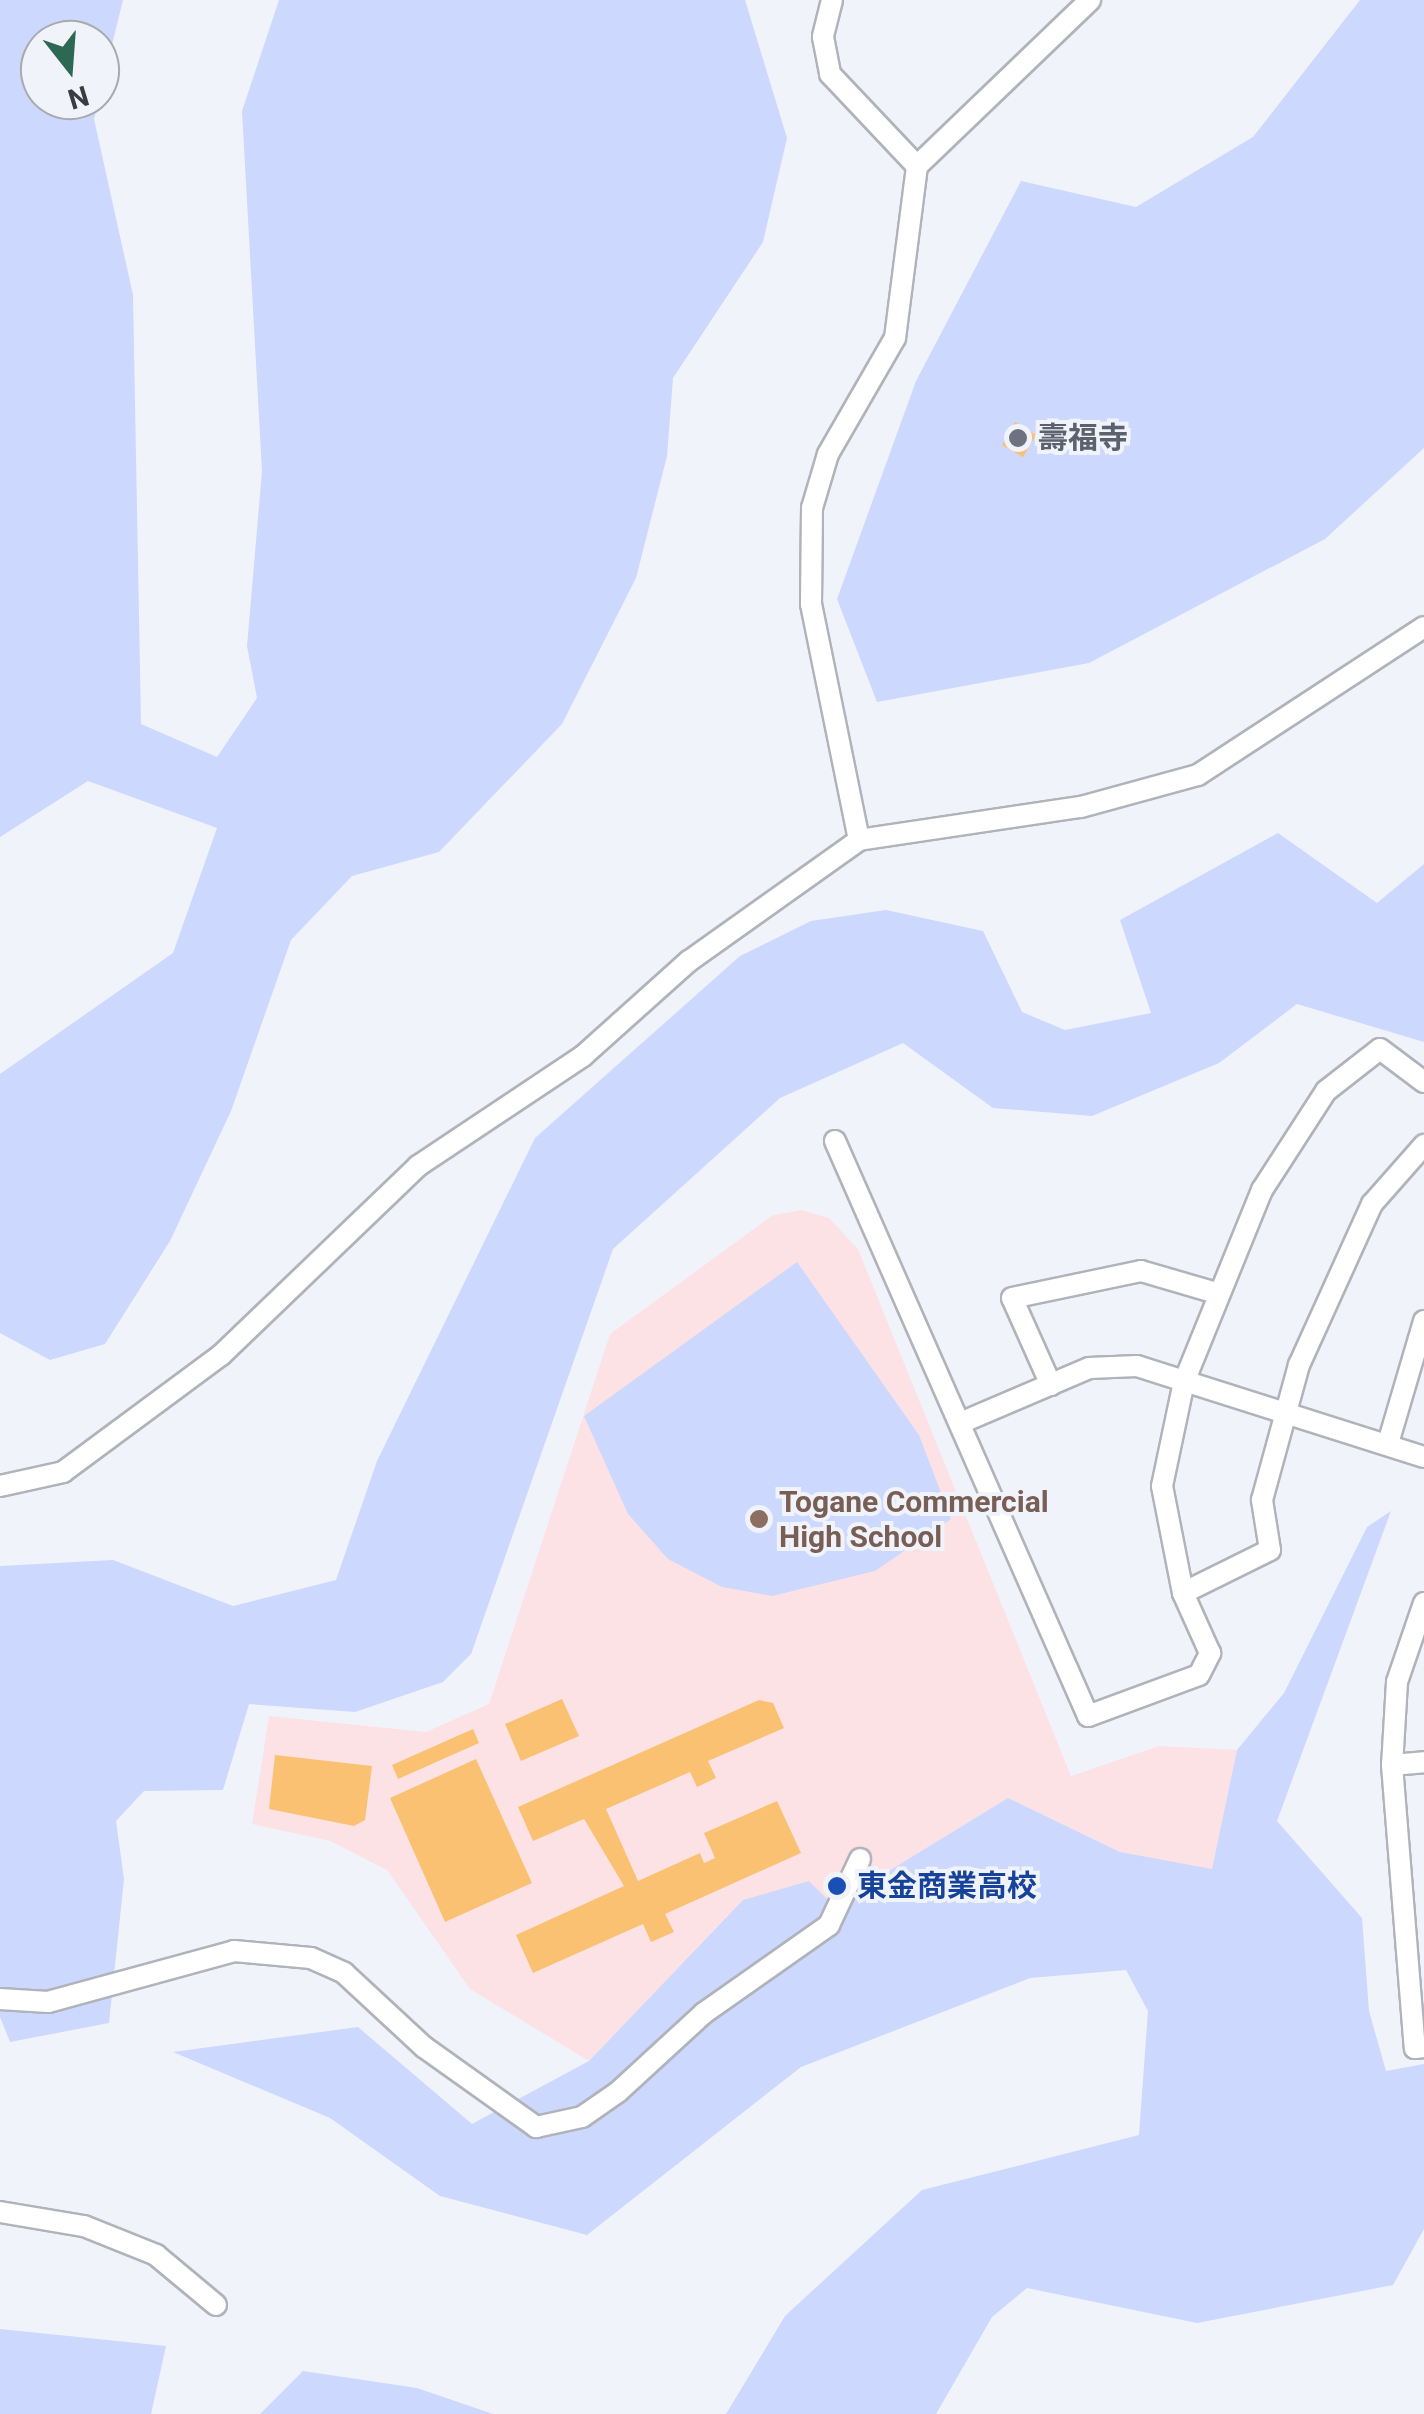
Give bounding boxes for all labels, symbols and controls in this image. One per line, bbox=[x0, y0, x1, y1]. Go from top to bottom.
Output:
north arrow bbox=[20, 20, 120, 120]
text: N bbox=[64, 79, 93, 116]
place label: 壽福寺 bbox=[1038, 420, 1128, 456]
marker: 壽福寺 bbox=[1007, 427, 1029, 449]
place label: Togane Commercial High School bbox=[779, 1484, 1049, 1554]
marker: Togane Commercial High School bbox=[748, 1508, 770, 1530]
place label: 東金商業高校 bbox=[857, 1868, 1037, 1904]
marker: 東金商業高校 bbox=[826, 1875, 848, 1897]

